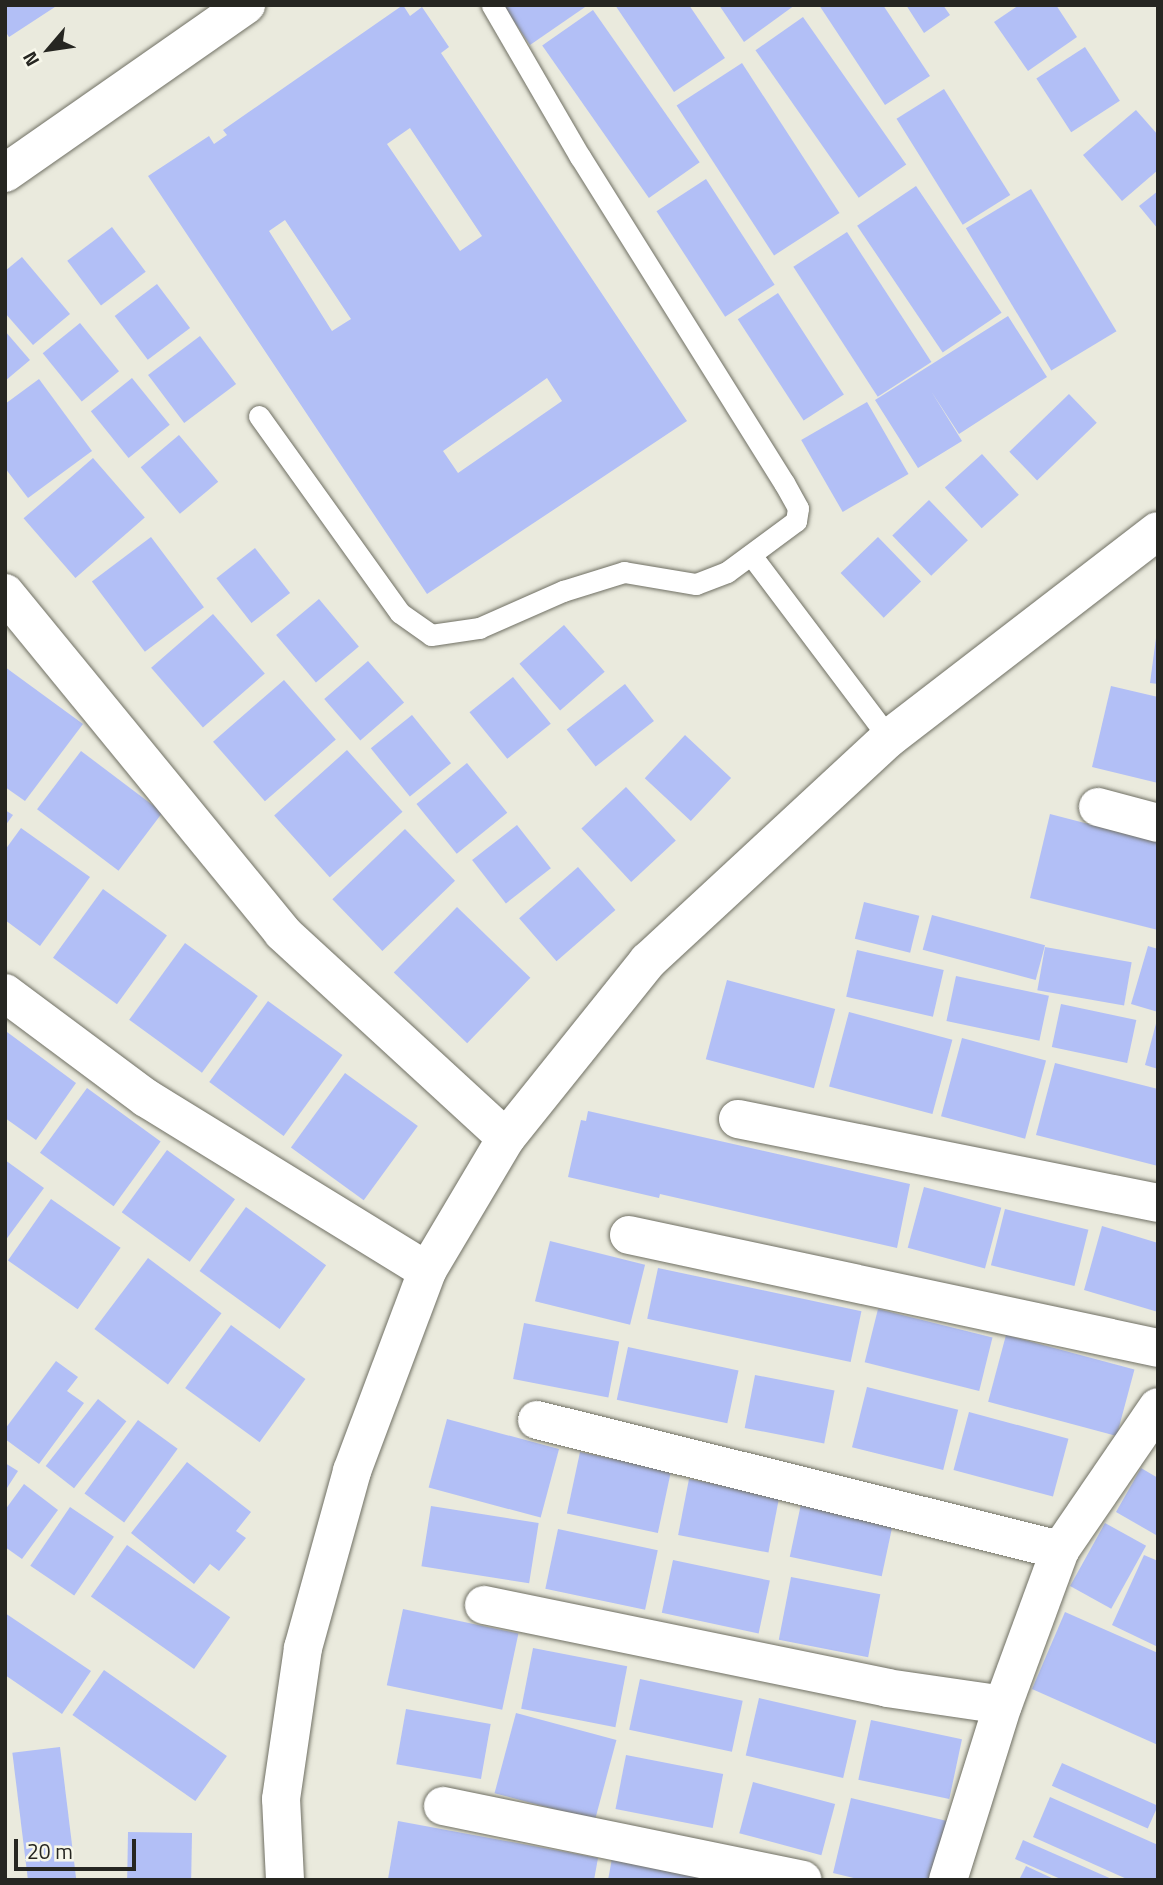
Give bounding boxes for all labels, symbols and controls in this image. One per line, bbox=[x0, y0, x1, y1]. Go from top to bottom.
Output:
north arrow bbox=[14, 14, 84, 84]
text: N bbox=[14, 47, 46, 72]
scale bar bbox=[18, 1826, 140, 1870]
text: 20 m bbox=[27, 1835, 73, 1867]

